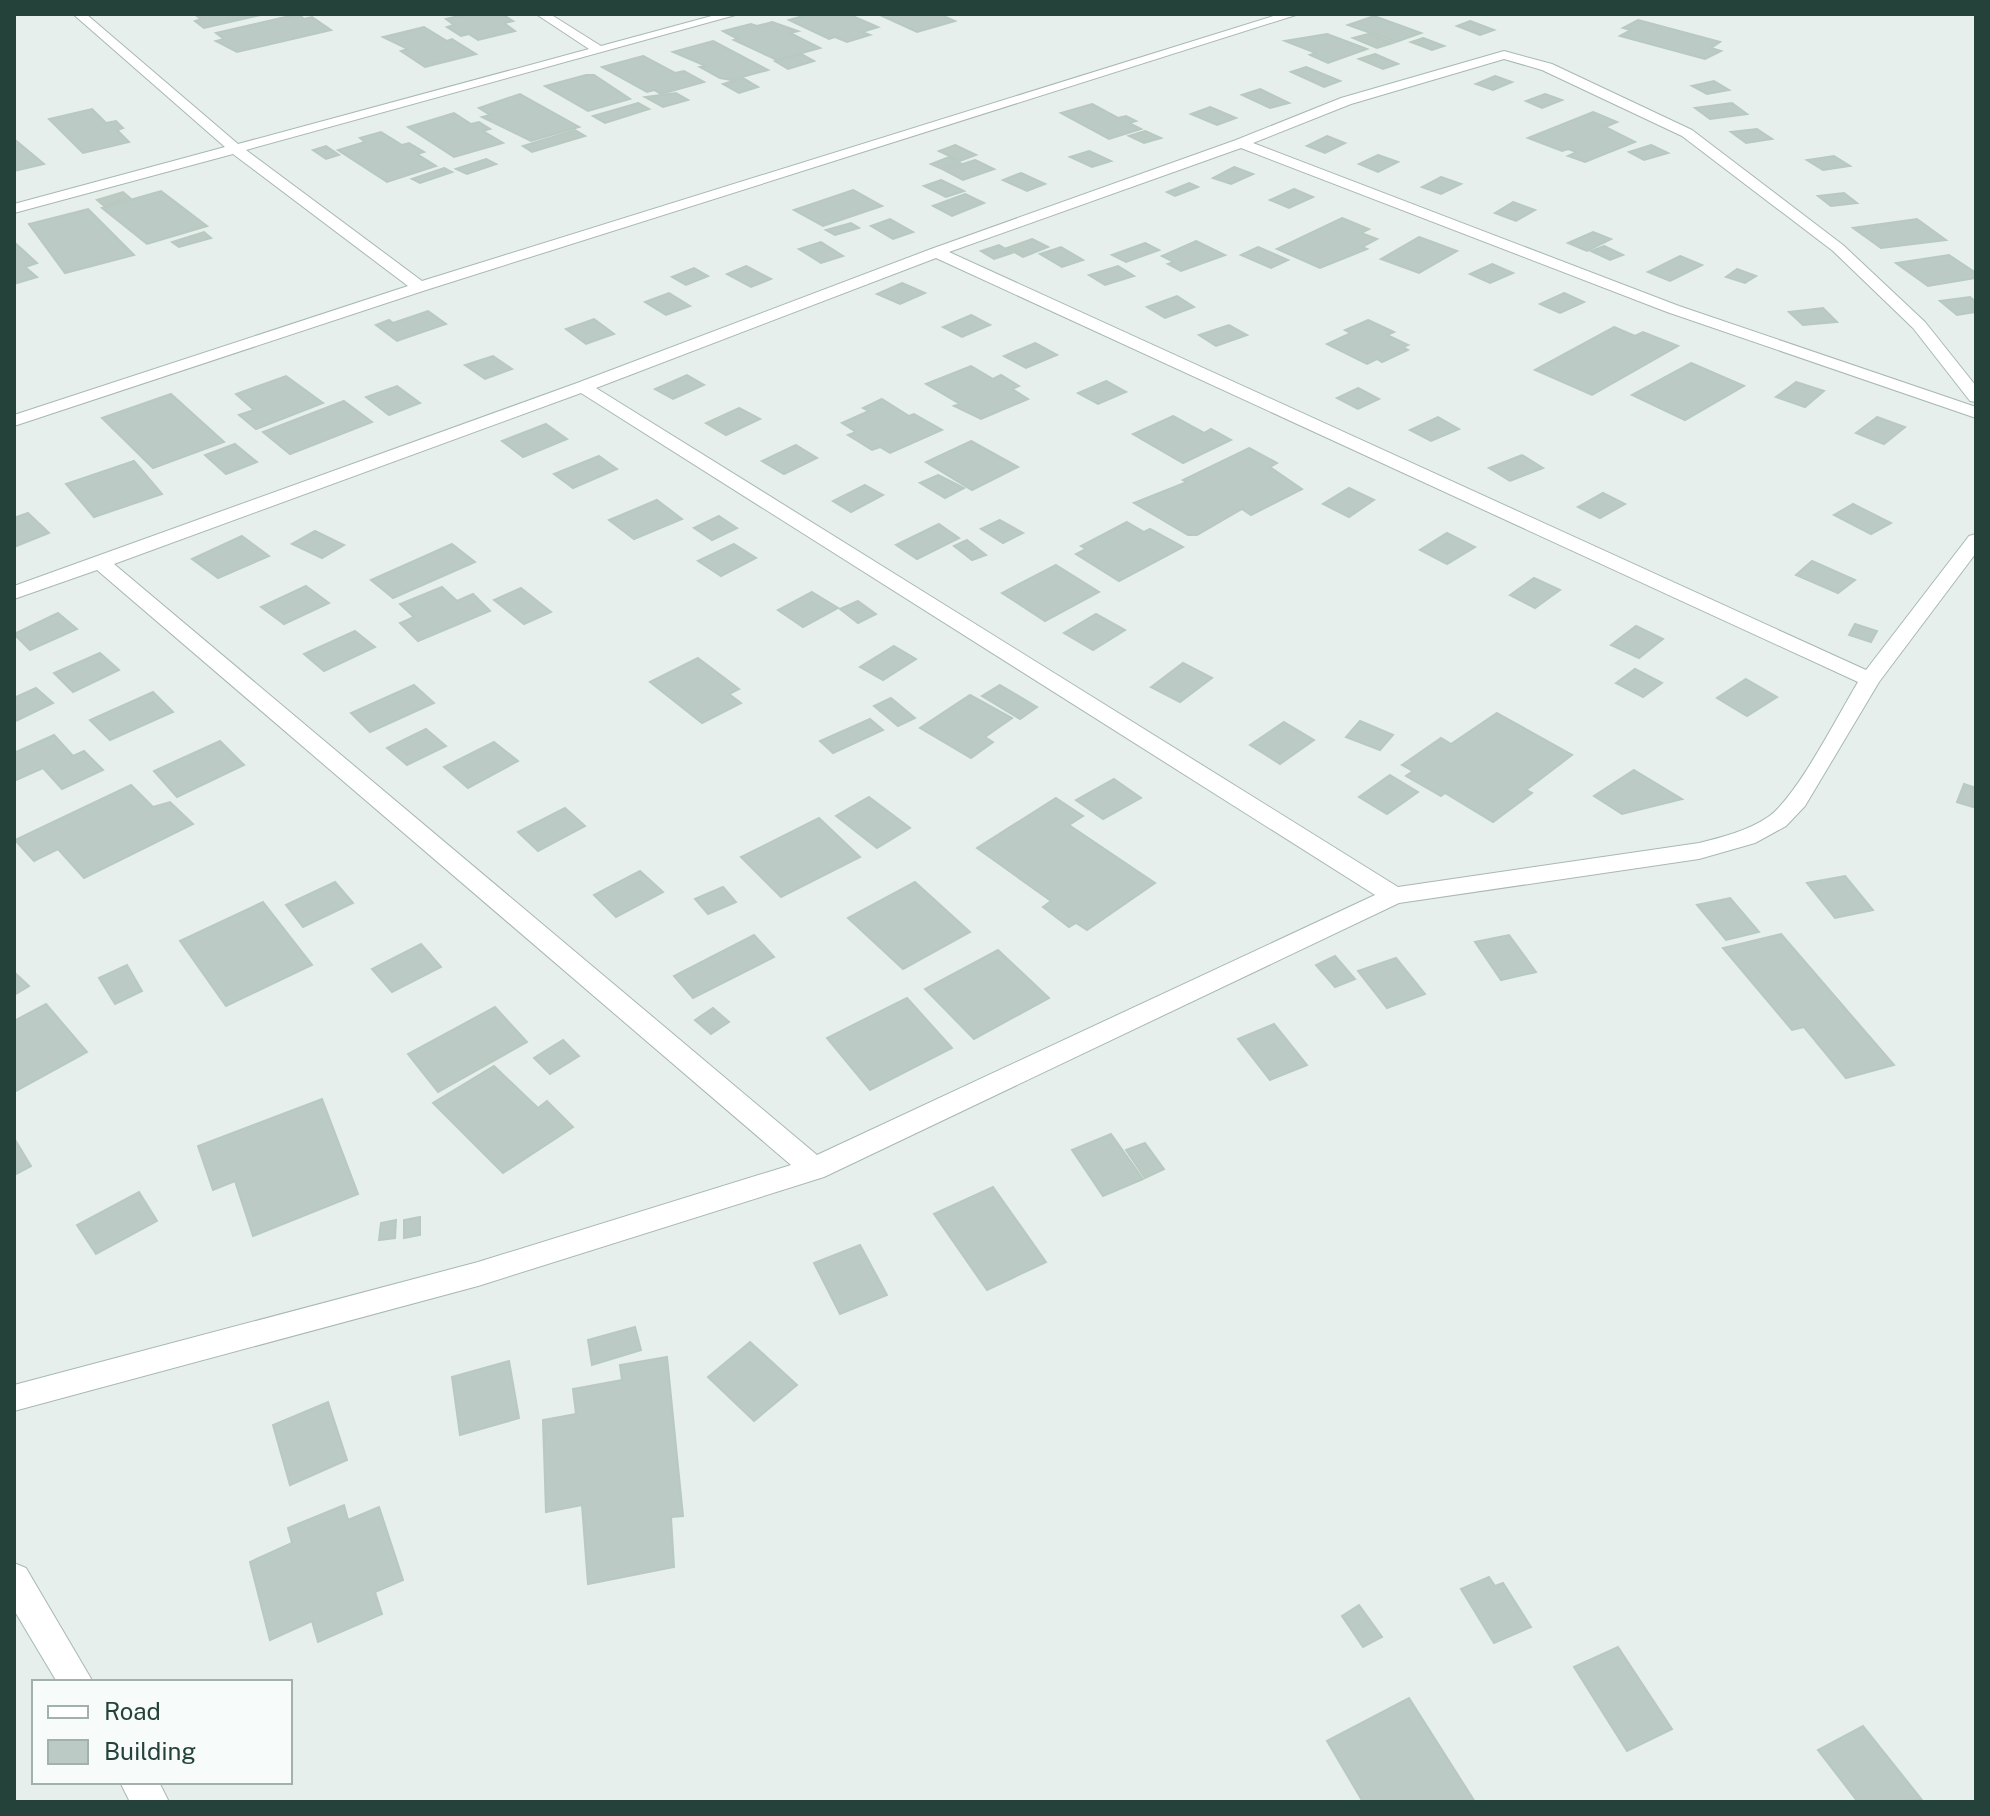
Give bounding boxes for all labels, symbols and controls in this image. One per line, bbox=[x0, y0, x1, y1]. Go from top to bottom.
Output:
legend bbox=[32, 1680, 292, 1784]
text: Road bbox=[104, 1697, 161, 1725]
text: Building bbox=[104, 1737, 196, 1765]

